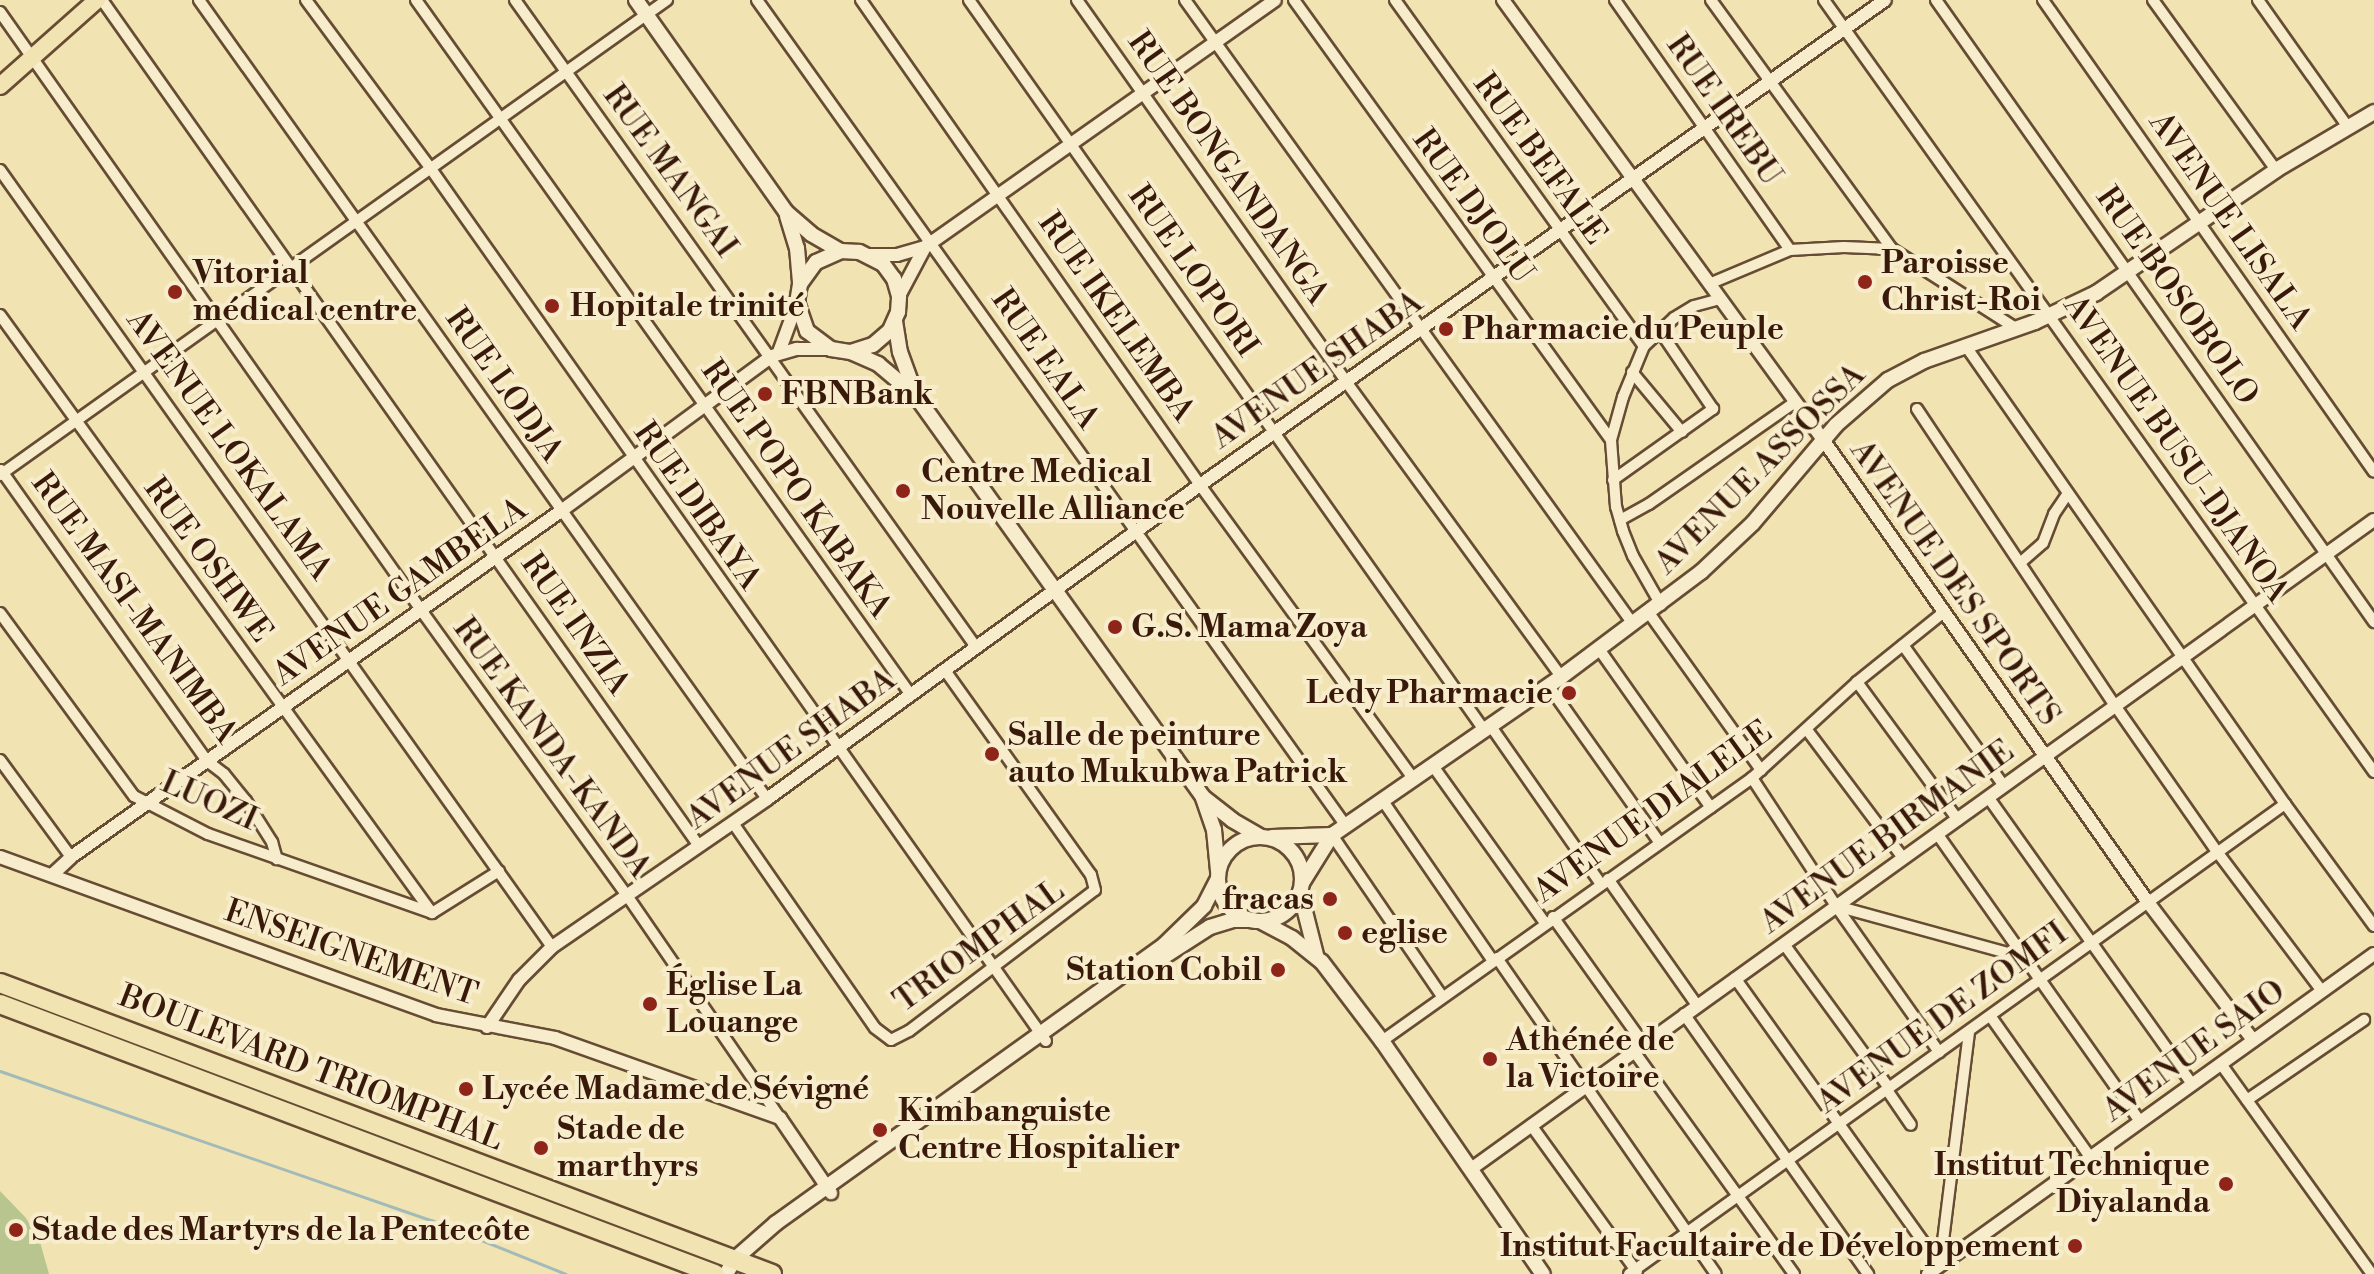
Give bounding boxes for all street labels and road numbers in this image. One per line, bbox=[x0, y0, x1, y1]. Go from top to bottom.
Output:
street label: RUE BONGANDANGA bbox=[1119, 24, 1337, 312]
street label: RUE IREBU bbox=[1658, 27, 1790, 193]
street label: RUE BEFALE bbox=[1465, 66, 1615, 252]
street label: RUE MANGAI bbox=[595, 77, 745, 265]
street label: AVENUE LISALA bbox=[2141, 105, 2319, 337]
street label: RUE DJOLU bbox=[1404, 122, 1542, 290]
street label: RUE LOPORI bbox=[1120, 178, 1266, 364]
street label: RUE BOSOBOLO bbox=[2087, 180, 2267, 412]
street label: RUE IKELEMBA bbox=[1030, 205, 1202, 429]
street label: RUE EALA bbox=[983, 282, 1107, 436]
street label: AVENUE SHABA bbox=[1204, 283, 1430, 457]
street label: AVENUE BUSU-DJANOA bbox=[2055, 288, 2297, 610]
street label: RUE LODJA bbox=[437, 301, 571, 469]
street label: AVENUE LOKALAMA bbox=[118, 303, 340, 587]
street label: RUE POPO KABAKA bbox=[693, 353, 899, 625]
street label: AVENUE ASSOSSA bbox=[1647, 356, 1873, 582]
street label: RUE DIBAYA bbox=[625, 415, 769, 597]
street label: AVENUE DES SPORTS bbox=[1842, 433, 2068, 733]
street label: RUE MASI-MANIMBA bbox=[23, 465, 245, 751]
street label: RUE OSHWE bbox=[135, 470, 281, 650]
street label: AVENUE GAMBELA bbox=[266, 490, 534, 694]
street label: RUE INZIA bbox=[512, 546, 638, 702]
street label: RUE KANDA-KANDA bbox=[445, 611, 659, 885]
street label: AVENUE SHABA bbox=[679, 660, 903, 838]
street label: AVENUE DIALELE bbox=[1526, 713, 1780, 911]
street label: AVENUE BIRMANIE bbox=[1753, 732, 2021, 942]
street label: LUOZI bbox=[155, 763, 263, 839]
street label: TRIOMPHAL bbox=[887, 871, 1071, 1021]
street label: ENSEIGNEMENT bbox=[220, 892, 482, 1014]
street label: AVENUE DE ZOMFI bbox=[1809, 914, 2075, 1122]
street label: AVENUE SAIO bbox=[2095, 972, 2293, 1130]
street label: BOULEVARD TRIOMPHAL bbox=[114, 977, 508, 1159]

